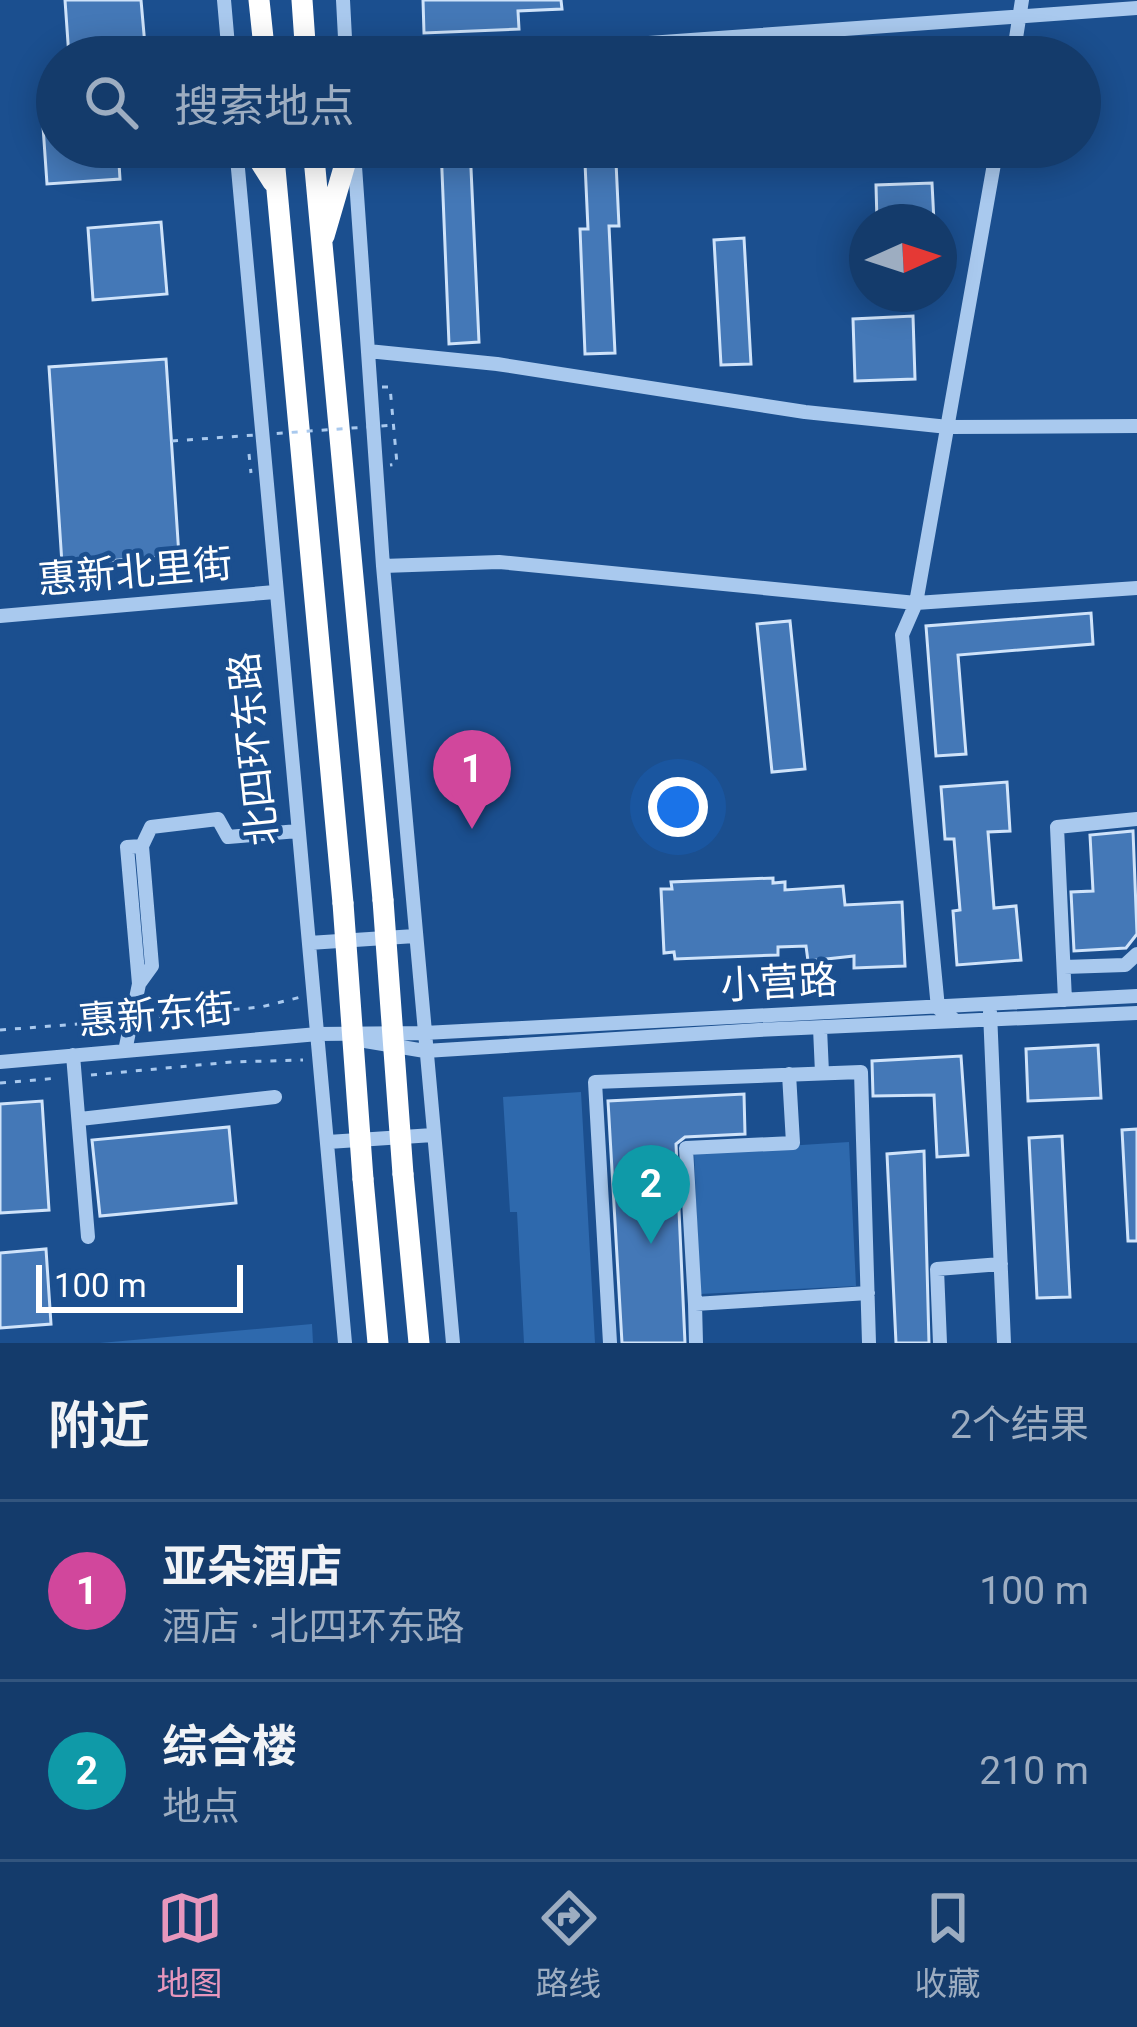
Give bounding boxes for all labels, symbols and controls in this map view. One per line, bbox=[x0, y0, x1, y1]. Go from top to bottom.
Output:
search box bbox=[36, 36, 1101, 168]
icon: search bbox=[78, 69, 144, 135]
text: 搜索地点 bbox=[174, 80, 354, 133]
north arrow bbox=[849, 204, 957, 312]
street label: 惠新北里街 bbox=[36, 541, 234, 603]
street label: 北四环东路 bbox=[221, 650, 287, 848]
pin: 1 bbox=[433, 730, 511, 829]
your location bbox=[648, 777, 708, 837]
street label: 小营路 bbox=[719, 957, 839, 1009]
street label: 惠新东街 bbox=[76, 985, 236, 1045]
pin: 2 bbox=[612, 1145, 690, 1244]
scale bar bbox=[36, 1259, 243, 1312]
text: 100 m bbox=[54, 1266, 147, 1305]
text: 附近 bbox=[48, 1396, 150, 1455]
text: 2个结果 bbox=[950, 1402, 1089, 1448]
text: 亚朵酒店 bbox=[162, 1540, 342, 1593]
text: 1 bbox=[76, 1568, 98, 1614]
text: 100 m bbox=[979, 1568, 1089, 1614]
text: 酒店 · 北四环东路 bbox=[162, 1604, 465, 1650]
text: 综合楼 bbox=[162, 1720, 297, 1773]
text: 2 bbox=[76, 1748, 98, 1794]
text: 210 m bbox=[979, 1748, 1089, 1794]
text: 地点 bbox=[162, 1784, 240, 1830]
tab: 地图 bbox=[157, 1885, 223, 2005]
tab: 路线 bbox=[536, 1885, 602, 2005]
tab: 收藏 bbox=[915, 1885, 981, 2005]

